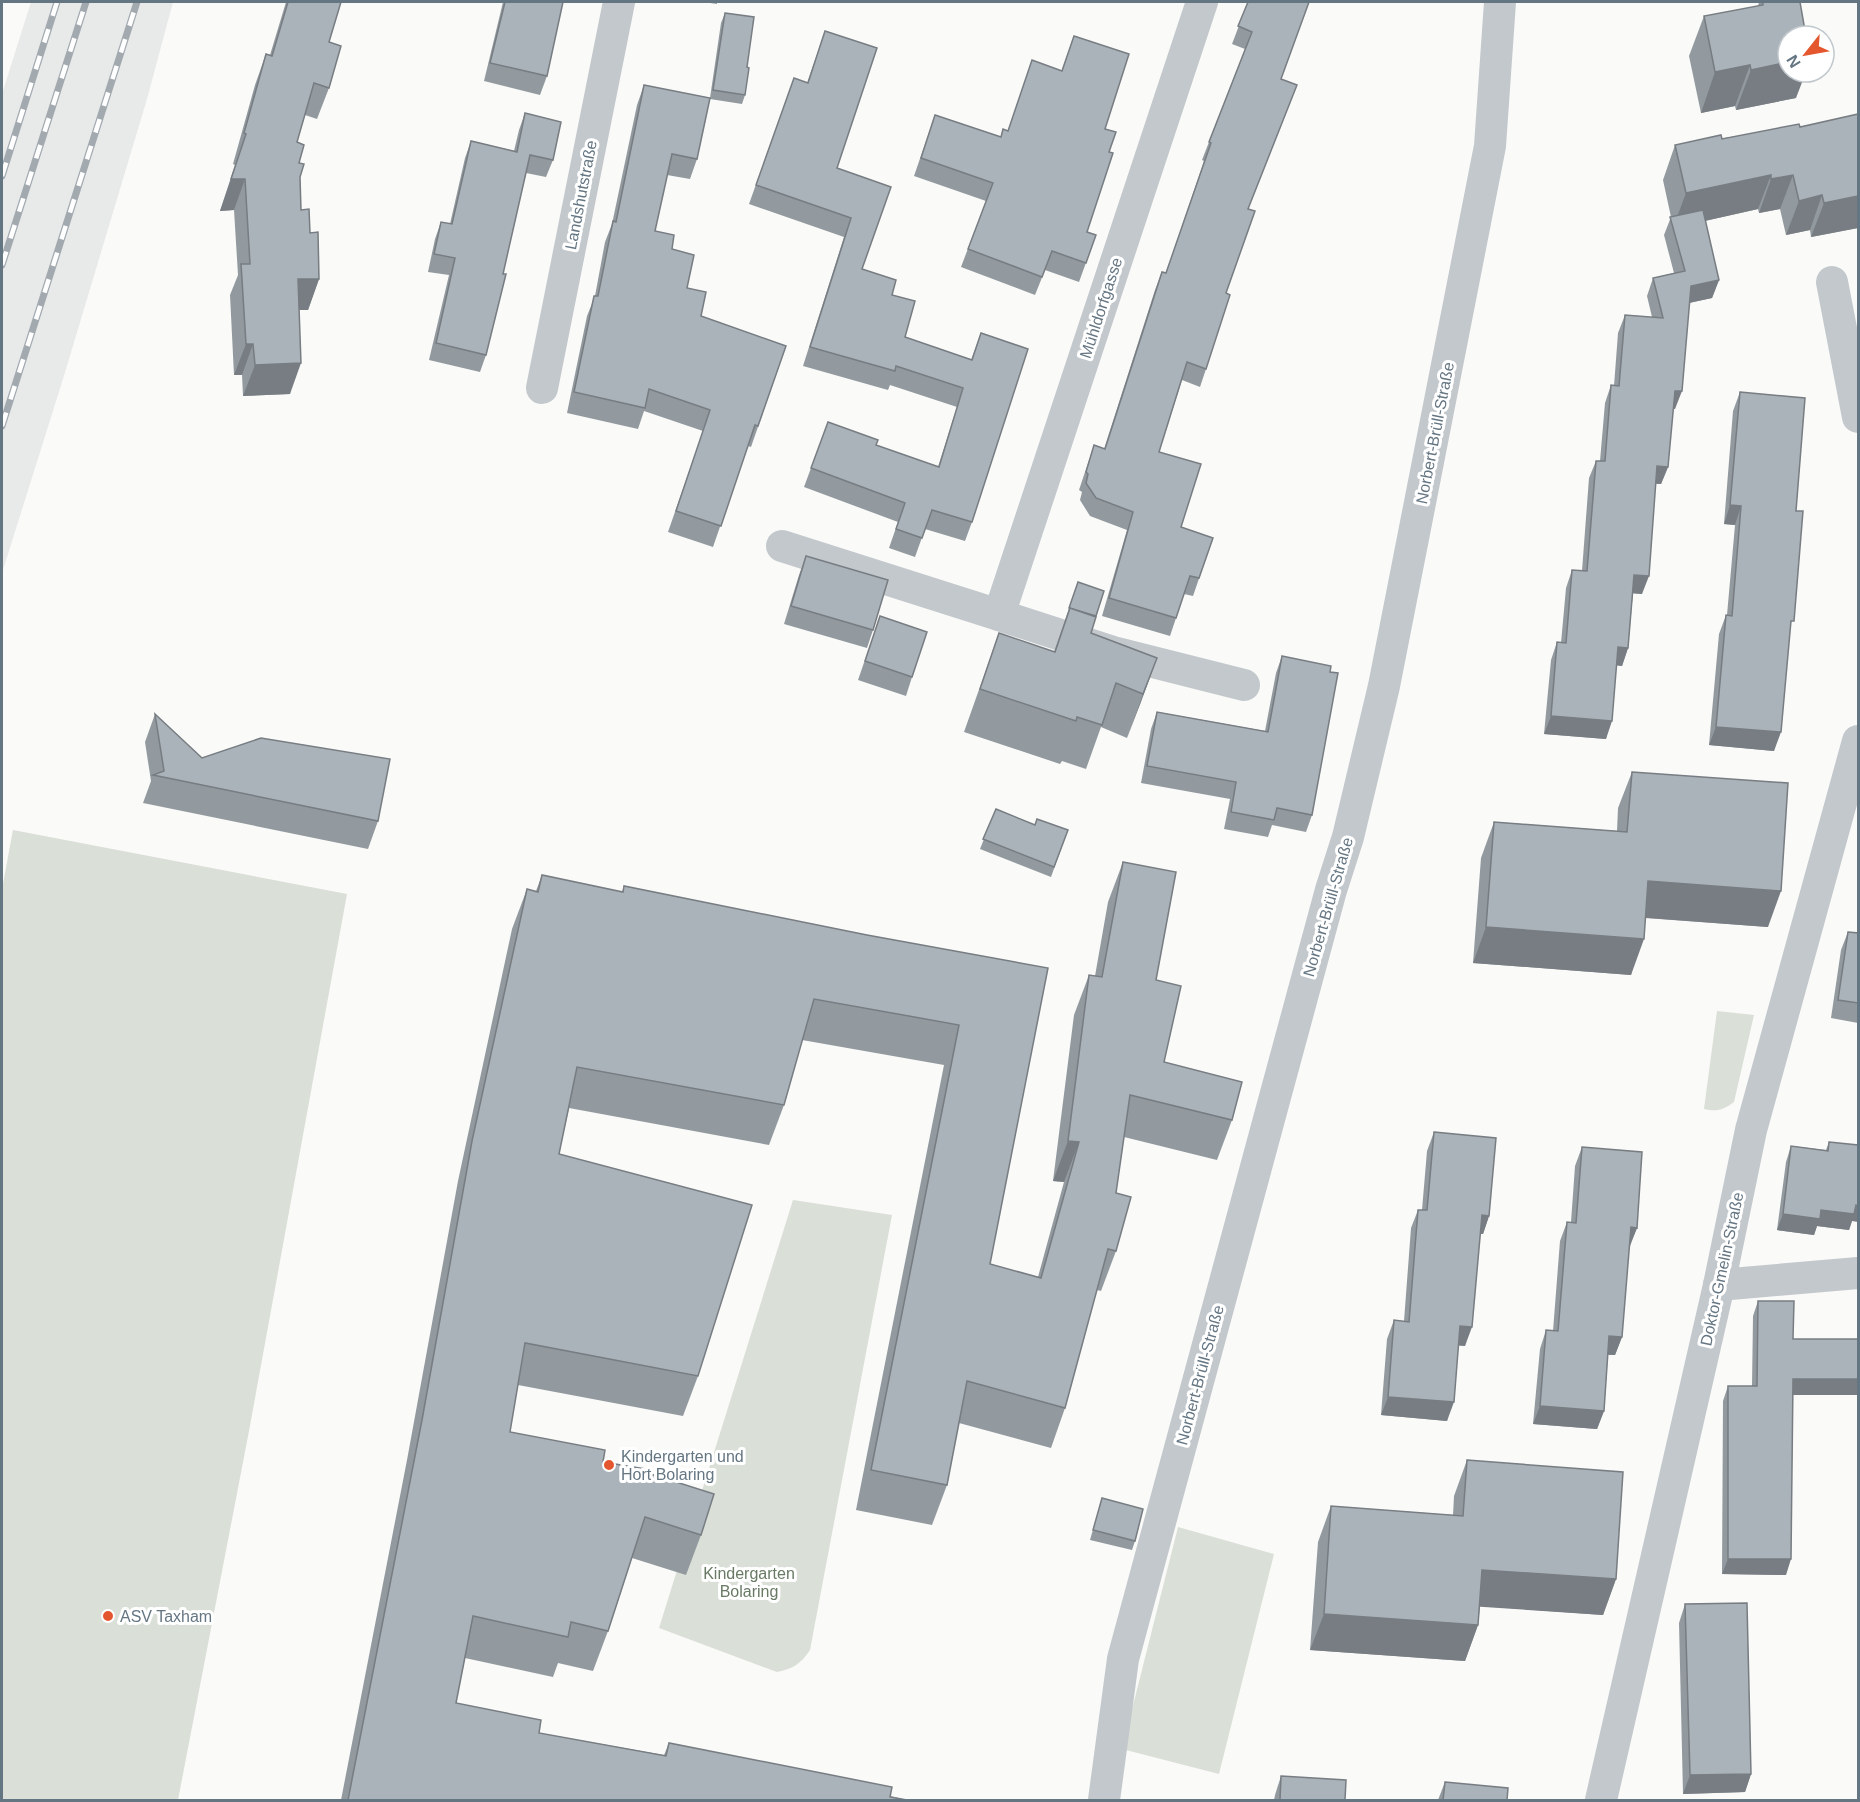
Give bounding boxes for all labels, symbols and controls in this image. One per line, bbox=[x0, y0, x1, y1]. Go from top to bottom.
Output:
north arrow bbox=[1776, 24, 1836, 84]
text: N bbox=[1783, 52, 1804, 71]
street label: Landshutstraße bbox=[562, 139, 600, 251]
street label: Mühldorfgasse bbox=[1077, 255, 1125, 361]
street label: Norbert-Brüll-Straße bbox=[1413, 361, 1457, 505]
street label: Norbert-Brüll-Straße bbox=[1300, 835, 1356, 979]
street label: Doktor-Gmelin-Straße bbox=[1697, 1191, 1747, 1347]
street label: Norbert-Brüll-Straße bbox=[1173, 1303, 1227, 1447]
place label: Kindergarten und Hort Bolaring bbox=[621, 1448, 744, 1483]
marker: Kindergarten und Hort Bolaring bbox=[602, 1458, 616, 1472]
park label: Kindergarten Bolaring bbox=[703, 1565, 795, 1600]
place label: ASV Taxham bbox=[120, 1608, 212, 1625]
marker: ASV Taxham bbox=[101, 1609, 115, 1623]

